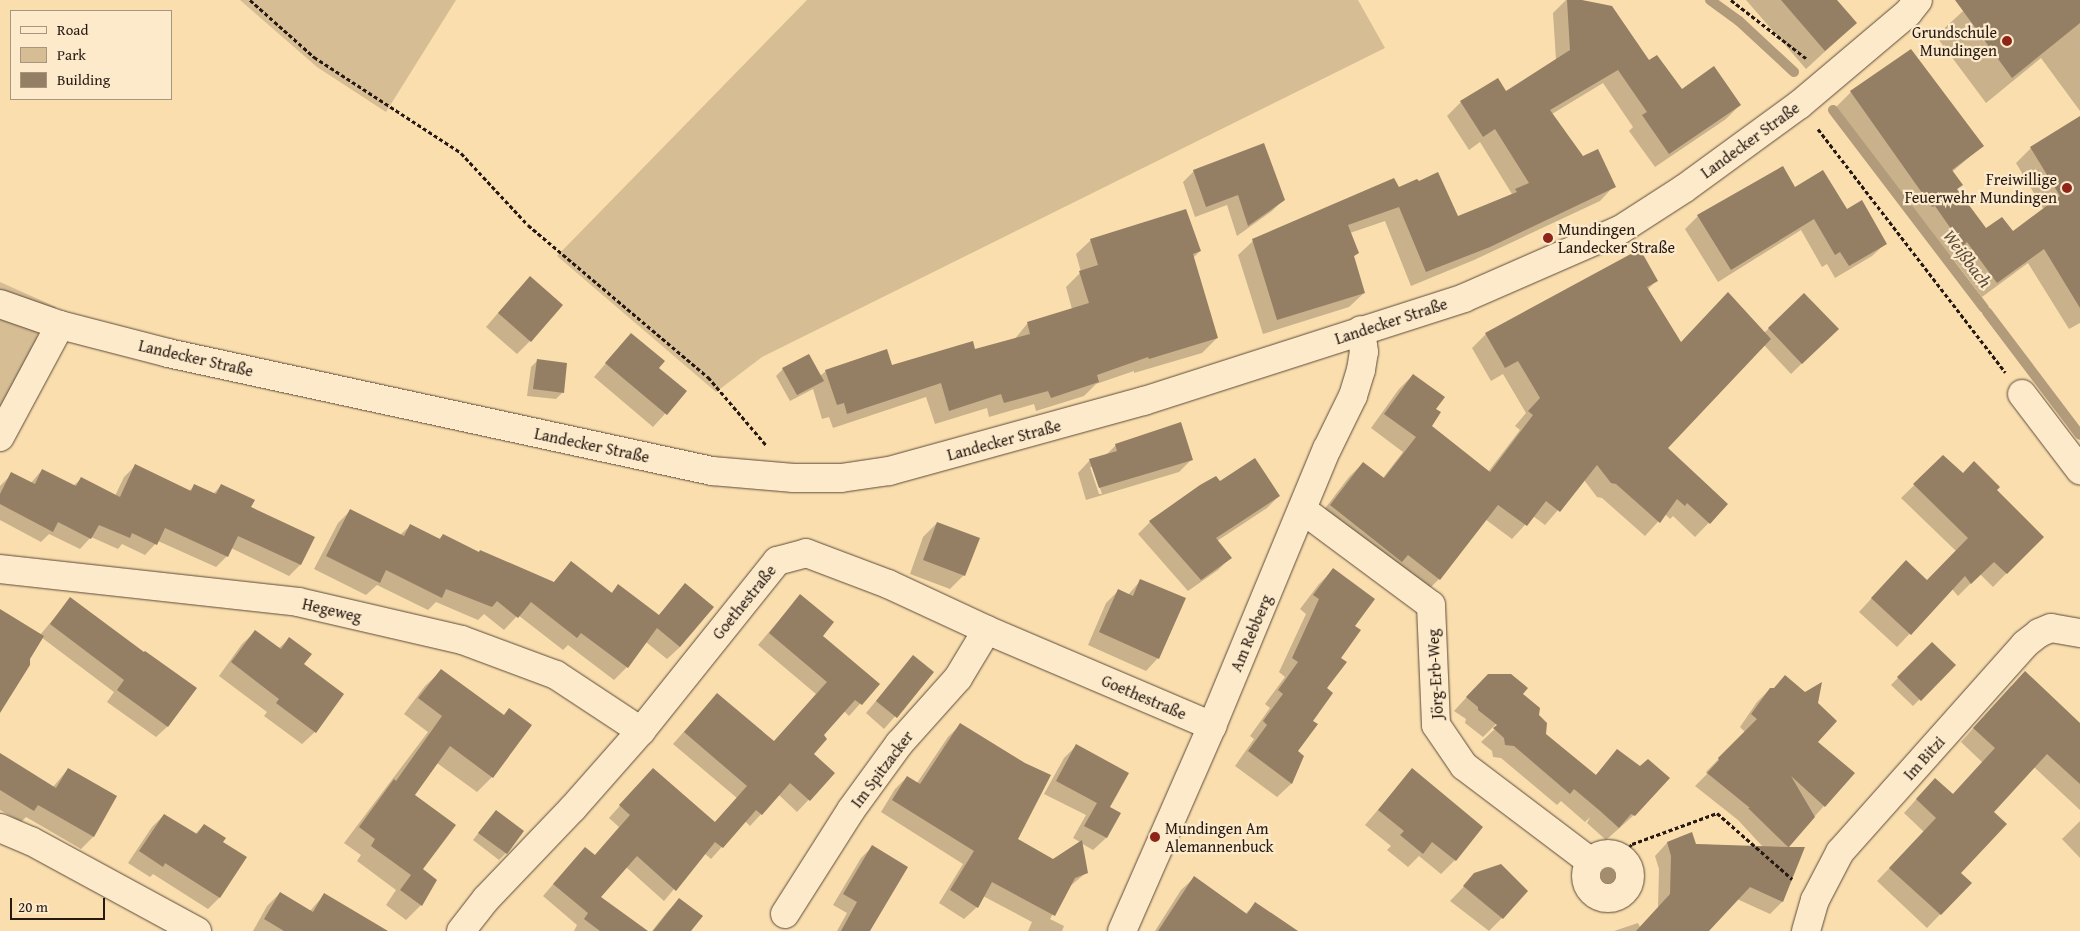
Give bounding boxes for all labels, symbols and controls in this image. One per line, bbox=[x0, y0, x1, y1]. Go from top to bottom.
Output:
legend bbox=[10, 10, 172, 100]
text: Road bbox=[57, 19, 88, 40]
place label: Grundschule Mundingen bbox=[1912, 22, 1997, 60]
marker: Grundschule Mundingen bbox=[2001, 35, 2013, 47]
text: Park bbox=[57, 44, 86, 65]
text: Building bbox=[57, 69, 110, 90]
street label: Landecker Straße bbox=[1697, 98, 1803, 182]
place label: Freiwillige Feuerwehr Mundingen bbox=[1905, 169, 2057, 207]
marker: Freiwillige Feuerwehr Mundingen bbox=[2061, 182, 2073, 194]
place label: Mundingen Landecker Straße bbox=[1558, 219, 1675, 257]
water label: Weißbach bbox=[1938, 226, 1996, 292]
marker: Mundingen Landecker Straße bbox=[1542, 232, 1554, 244]
street label: Landecker Straße bbox=[1332, 294, 1450, 348]
street label: Landecker Straße bbox=[137, 335, 255, 381]
street label: Landecker Straße bbox=[945, 416, 1063, 464]
street label: Landecker Straße bbox=[533, 423, 651, 467]
street label: Goethestraße bbox=[708, 561, 780, 643]
street label: Am Rebberg bbox=[1226, 592, 1276, 674]
street label: Hegeweg bbox=[301, 594, 363, 626]
street label: Jörg-Erb-Weg bbox=[1423, 628, 1447, 720]
street label: Goethestraße bbox=[1099, 671, 1189, 723]
street label: Im Spitzacker bbox=[847, 727, 917, 811]
street label: Im Bitzi bbox=[1899, 732, 1949, 784]
place label: Mundingen Am Alemannenbuck bbox=[1165, 818, 1274, 856]
marker: Mundingen Am Alemannenbuck bbox=[1149, 831, 1161, 843]
scale bar bbox=[12, 888, 108, 920]
text: 20 m bbox=[18, 896, 48, 917]

